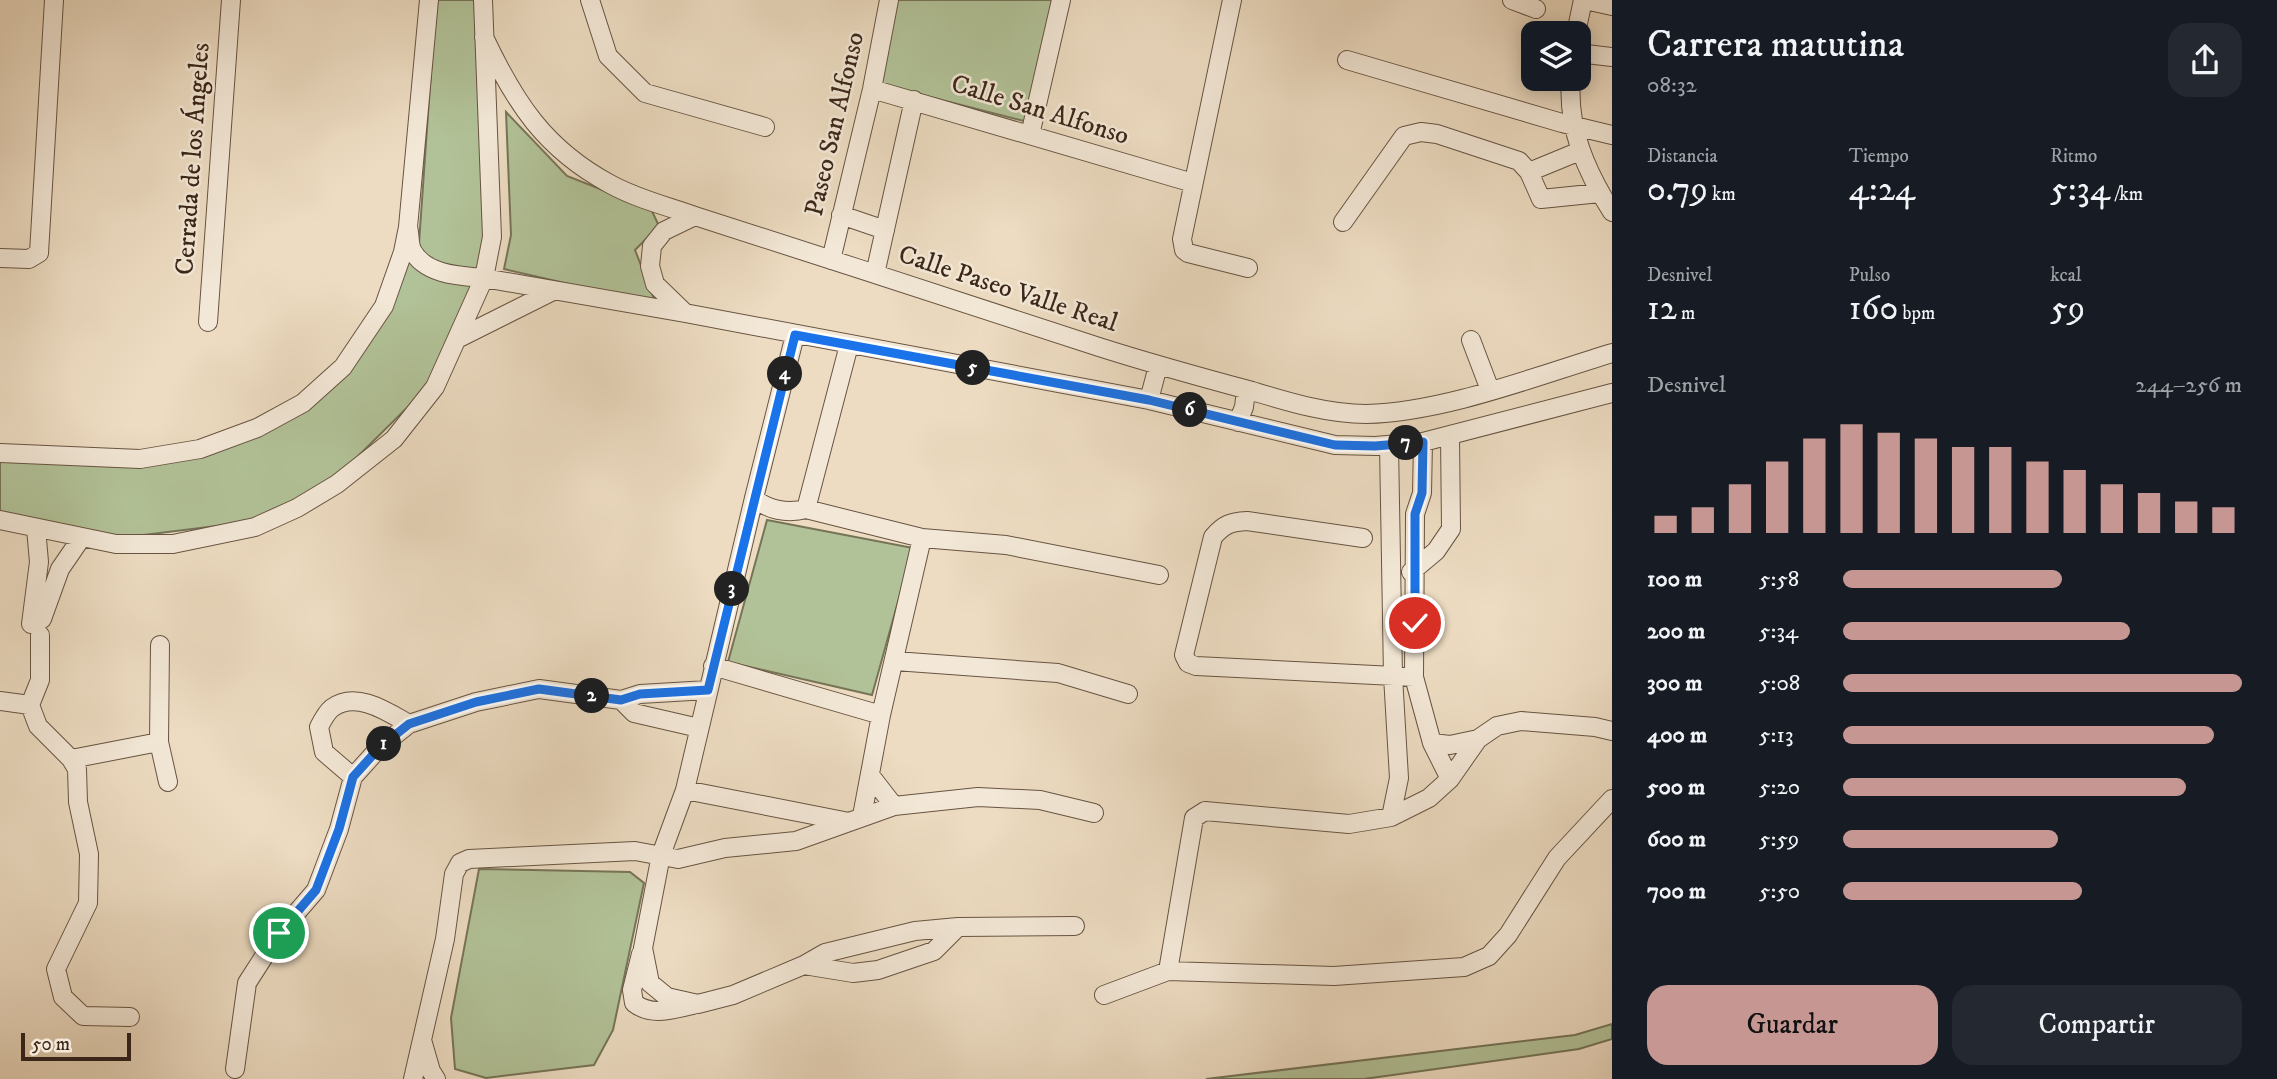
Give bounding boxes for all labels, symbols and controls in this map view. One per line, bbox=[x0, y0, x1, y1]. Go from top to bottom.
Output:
map controls bbox=[1521, 21, 1591, 91]
button: layers bbox=[1521, 21, 1591, 91]
text: Carrera matutina bbox=[1647, 21, 1904, 69]
button: share bbox=[2168, 23, 2242, 97]
street label: Paseo San Alfonso bbox=[798, 29, 872, 219]
street label: Cerrada de los Ángeles bbox=[167, 42, 218, 276]
street label: Calle San Alfonso bbox=[947, 67, 1133, 153]
text: 08:32 bbox=[1647, 71, 1697, 100]
text: Distancia bbox=[1647, 145, 1718, 168]
text: Tiempo bbox=[1849, 145, 1909, 168]
text: Ritmo bbox=[2050, 145, 2097, 168]
text: 0.79 bbox=[1647, 168, 1708, 212]
text: 4:24 bbox=[1849, 168, 1915, 212]
text: 5:34 bbox=[2050, 168, 2110, 212]
text: km bbox=[1708, 183, 1736, 206]
text: /km bbox=[2110, 183, 2143, 206]
street label: Calle Paseo Valle Real bbox=[894, 238, 1122, 340]
text: Desnivel bbox=[1647, 264, 1712, 287]
text: Pulso bbox=[1849, 264, 1890, 287]
text: kcal bbox=[2050, 264, 2082, 287]
text: 12 bbox=[1647, 287, 1677, 331]
text: 160 bbox=[1849, 287, 1898, 331]
text: 59 bbox=[2050, 287, 2085, 331]
text: m bbox=[1677, 302, 1695, 325]
text: bpm bbox=[1898, 302, 1935, 325]
pin: 5 bbox=[956, 350, 990, 386]
pin: 4 bbox=[768, 356, 802, 392]
text: 5 bbox=[968, 356, 977, 379]
text: 4 bbox=[779, 362, 790, 385]
text: Desnivel bbox=[1647, 371, 1726, 400]
text: 244–256 m bbox=[2135, 371, 2242, 400]
pin: 6 bbox=[1172, 392, 1208, 428]
text: 6 bbox=[1185, 398, 1194, 421]
pin: 7 bbox=[1388, 426, 1424, 460]
text: 7 bbox=[1400, 431, 1411, 454]
text: 100 m bbox=[1647, 565, 1702, 594]
text: 5:58 bbox=[1759, 565, 1799, 594]
pin: 3 bbox=[714, 572, 750, 606]
text: 3 bbox=[728, 577, 735, 600]
pin bbox=[1385, 593, 1445, 653]
icon: check bbox=[1396, 604, 1434, 642]
text: 200 m bbox=[1647, 617, 1705, 646]
text: 5:34 bbox=[1759, 617, 1798, 646]
text: 300 m bbox=[1647, 669, 1703, 698]
text: 5:08 bbox=[1759, 669, 1800, 698]
pin: 2 bbox=[574, 678, 610, 714]
text: 2 bbox=[587, 684, 596, 707]
text: 400 m bbox=[1647, 721, 1707, 750]
text: 5:13 bbox=[1759, 721, 1793, 750]
pin: 1 bbox=[366, 726, 402, 762]
text: 1 bbox=[380, 732, 387, 755]
text: 500 m bbox=[1647, 773, 1705, 802]
text: 5:20 bbox=[1759, 773, 1800, 802]
text: 600 m bbox=[1647, 825, 1706, 854]
text: 5:59 bbox=[1759, 825, 1799, 854]
text: 700 m bbox=[1647, 877, 1706, 906]
text: 5:50 bbox=[1759, 877, 1800, 906]
pin bbox=[249, 903, 309, 963]
icon: arrive bbox=[260, 914, 298, 952]
button: Guardar bbox=[1647, 985, 1938, 1065]
button: Compartir bbox=[1952, 985, 2242, 1065]
scale bar bbox=[21, 1030, 131, 1062]
text: 50 m bbox=[32, 1033, 70, 1056]

